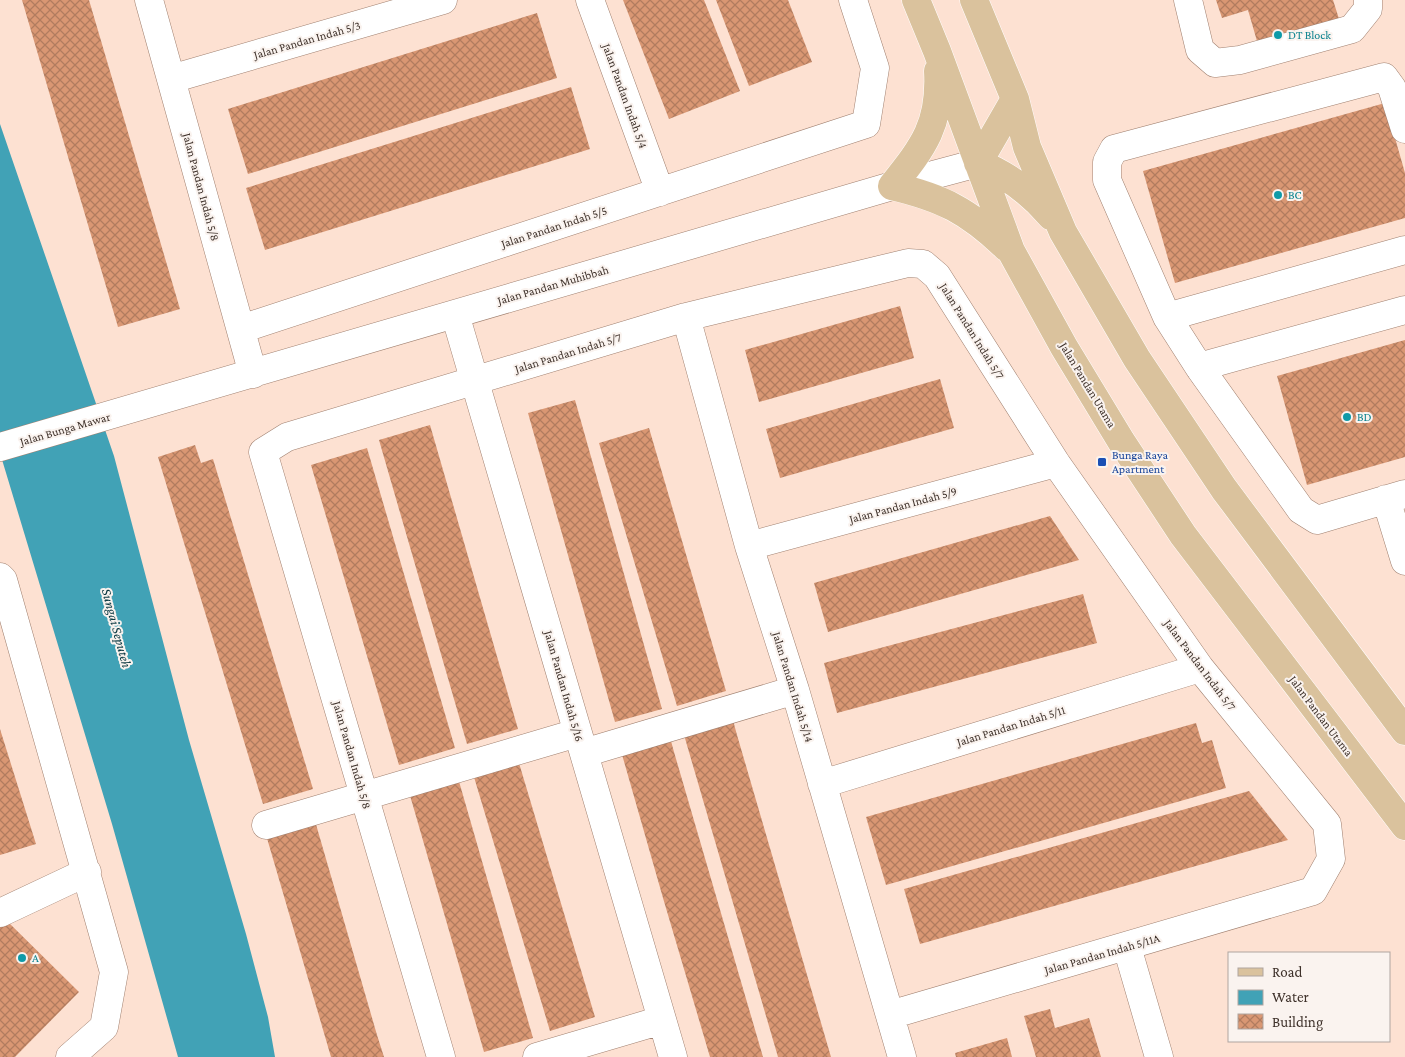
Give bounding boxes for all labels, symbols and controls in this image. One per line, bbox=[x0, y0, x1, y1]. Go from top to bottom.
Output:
street label: Jalan Pandan Indah 5/3 bbox=[251, 18, 362, 62]
place label: DT Block bbox=[1288, 28, 1331, 42]
marker: DT Block bbox=[1272, 29, 1284, 41]
street label: Jalan Pandan Indah 5/4 bbox=[599, 41, 650, 150]
street label: Jalan Pandan Indah 5/8 bbox=[180, 130, 222, 243]
place label: BC bbox=[1288, 188, 1302, 202]
marker: BC bbox=[1272, 189, 1284, 201]
street label: Jalan Pandan Indah 5/5 bbox=[498, 203, 609, 251]
street label: Jalan Pandan Muhibbah bbox=[495, 262, 611, 308]
street label: Jalan Pandan Indah 5/7 bbox=[936, 280, 1007, 382]
street label: Jalan Pandan Indah 5/7 bbox=[512, 330, 623, 376]
street label: Jalan Pandan Utama bbox=[1056, 339, 1119, 431]
street label: Jalan Bunga Mawar bbox=[17, 409, 113, 449]
place label: BD bbox=[1357, 410, 1372, 424]
marker: BD bbox=[1341, 411, 1353, 423]
place label: Bunga Raya Apartment bbox=[1112, 448, 1168, 476]
marker: Bunga Raya Apartment bbox=[1096, 456, 1108, 468]
street label: Jalan Pandan Indah 5/9 bbox=[847, 484, 958, 526]
water label: Sungai Seputeh bbox=[99, 587, 135, 670]
street label: Jalan Pandan Indah 5/7 bbox=[1161, 616, 1239, 714]
street label: Jalan Pandan Indah 5/16 bbox=[541, 628, 587, 743]
street label: Jalan Pandan Indah 5/14 bbox=[769, 629, 816, 744]
street label: Jalan Pandan Utama bbox=[1286, 672, 1356, 759]
street label: Jalan Pandan Indah 5/8 bbox=[330, 699, 374, 810]
street label: Jalan Pandan Indah 5/11 bbox=[954, 703, 1067, 749]
street label: Jalan Pandan Indah 5/11A bbox=[1042, 931, 1162, 977]
place label: A bbox=[32, 951, 39, 965]
marker: A bbox=[16, 952, 28, 964]
legend bbox=[1228, 952, 1390, 1042]
text: Road bbox=[1272, 964, 1303, 980]
text: Water bbox=[1272, 989, 1309, 1005]
text: Building bbox=[1272, 1014, 1323, 1031]

